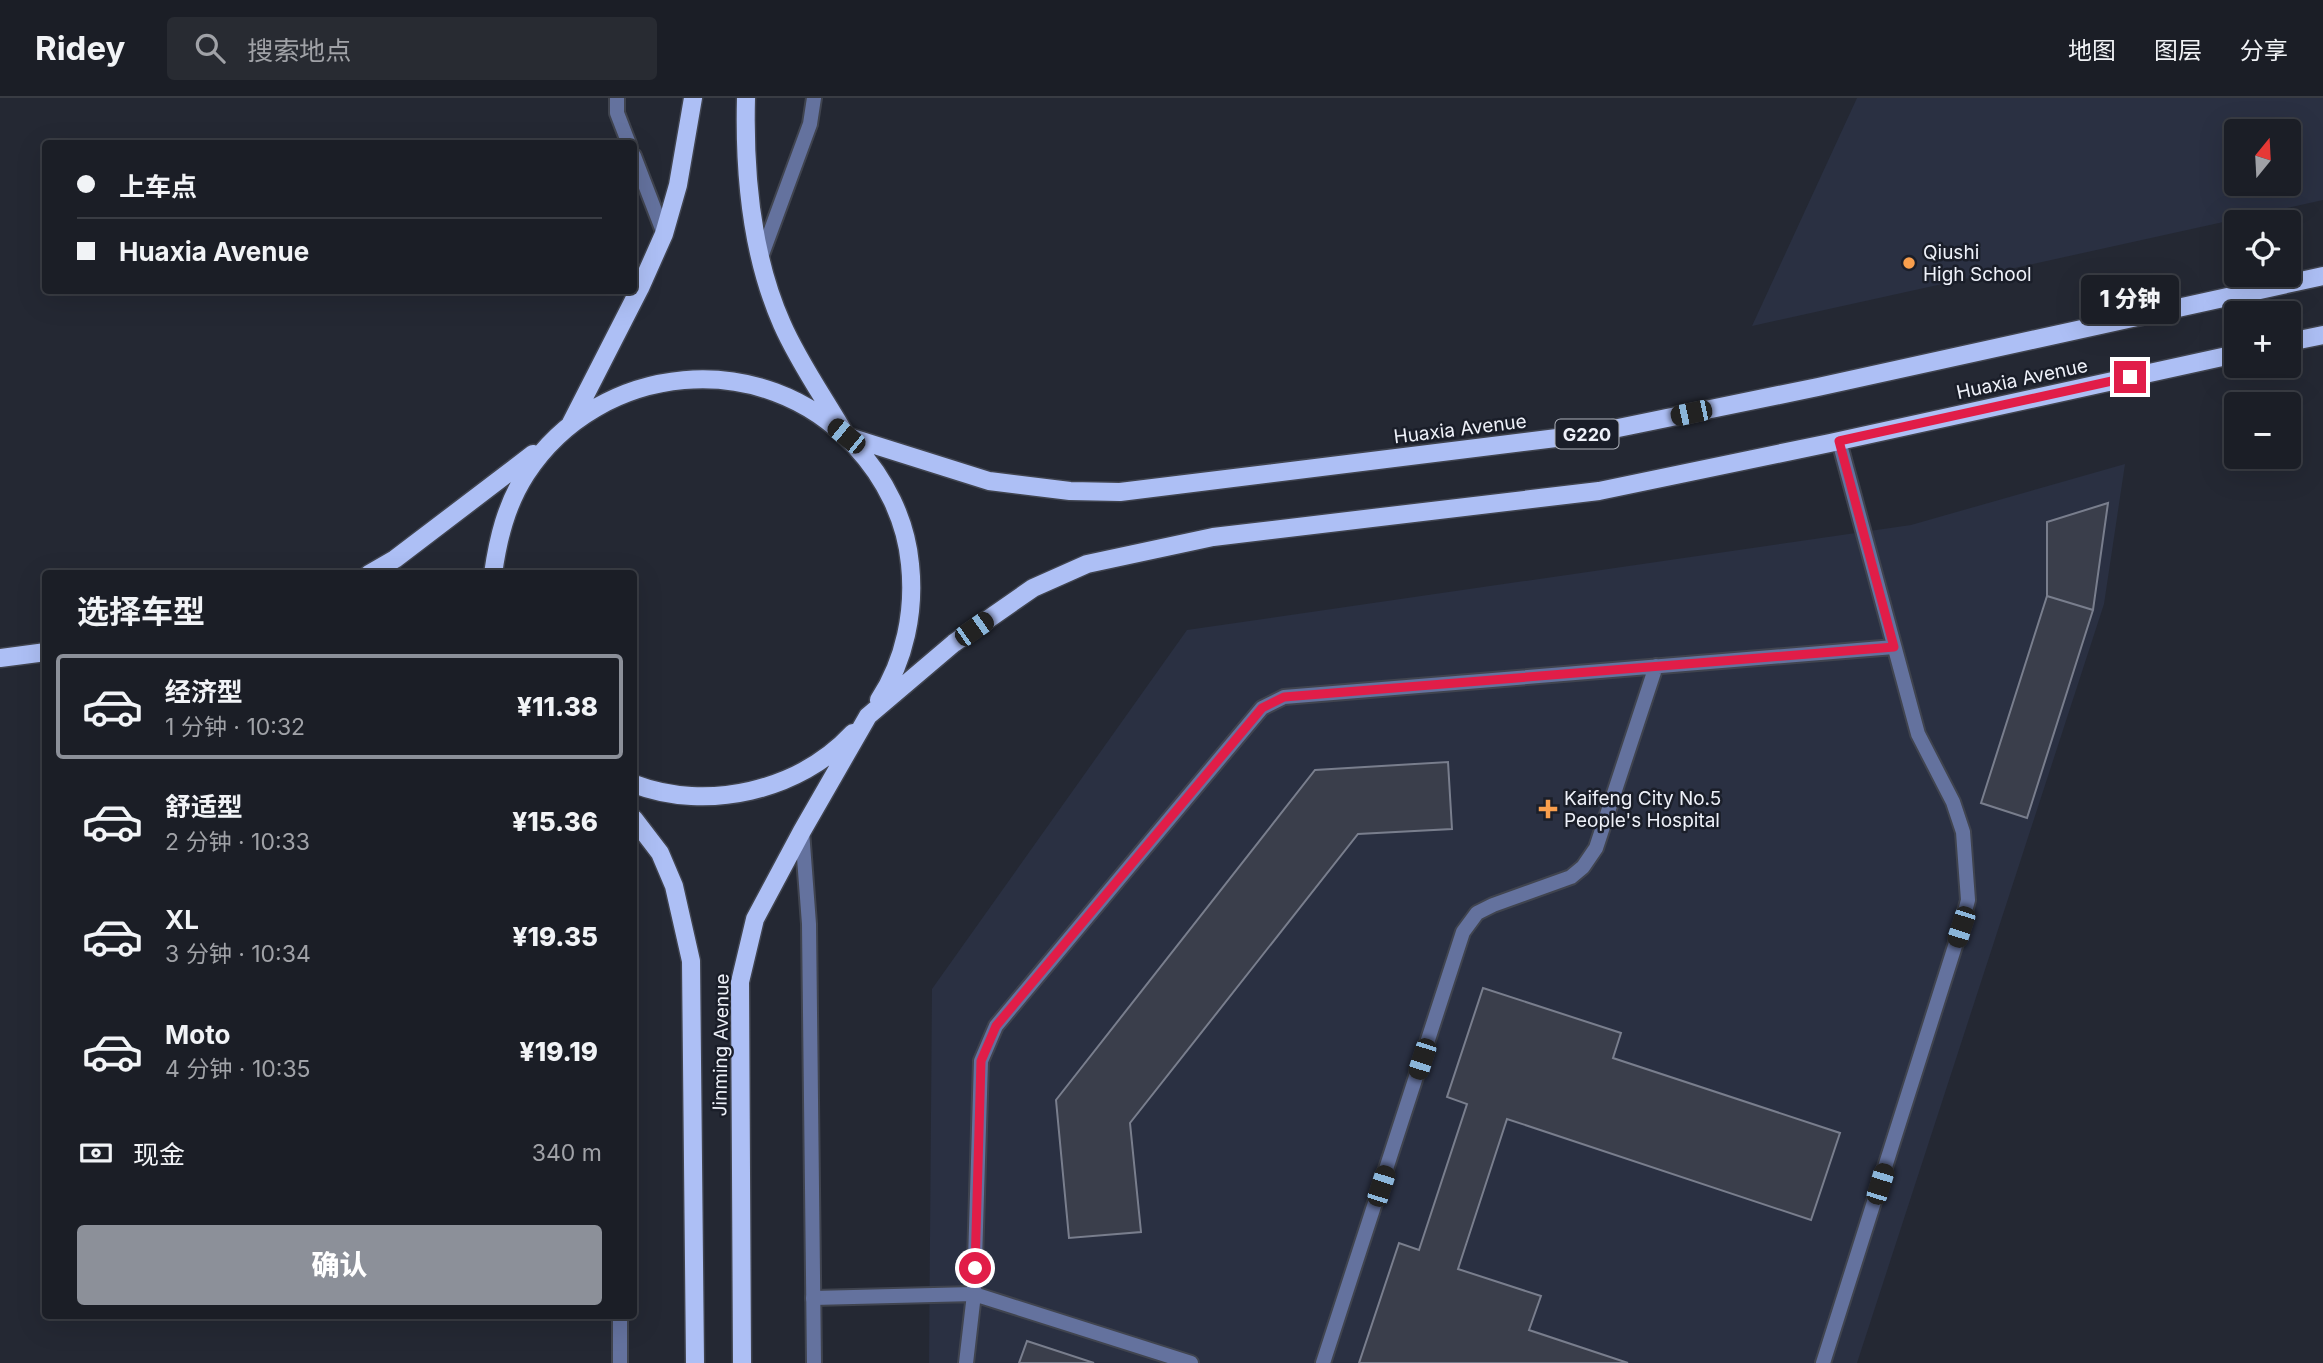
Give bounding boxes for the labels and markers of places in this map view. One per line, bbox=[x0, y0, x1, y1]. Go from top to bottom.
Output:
place label: Qiushi High School bbox=[1923, 241, 2032, 286]
marker: Qiushi High School bbox=[1901, 255, 1917, 271]
place label: Kaifeng City No.5 People's Hospital bbox=[1564, 787, 1721, 832]
marker: Kaifeng City No.5 People's Hospital bbox=[1538, 799, 1558, 819]

